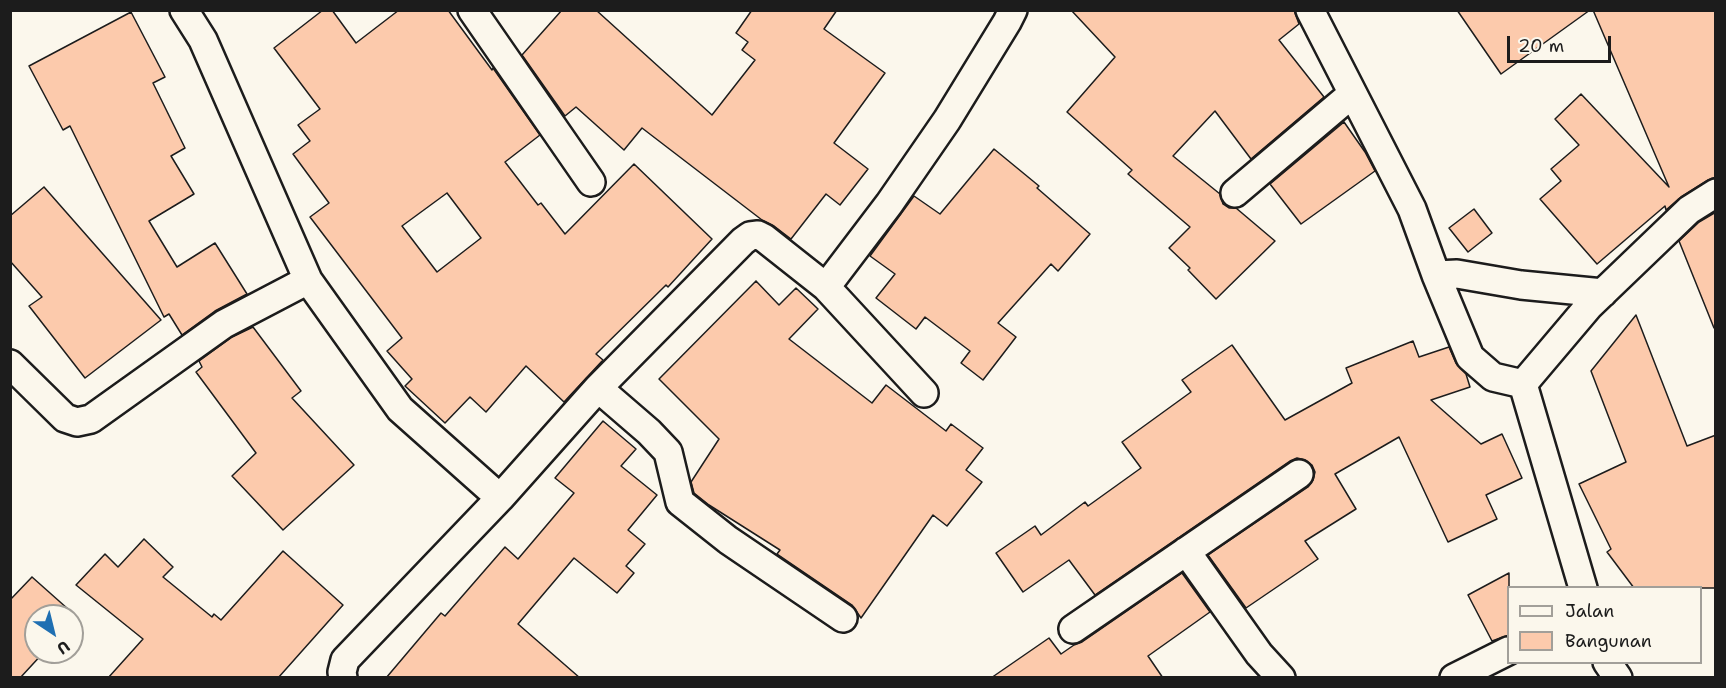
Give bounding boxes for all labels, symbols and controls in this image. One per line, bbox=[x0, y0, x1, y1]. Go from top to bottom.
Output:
scale bar bbox=[1510, 24, 1614, 62]
text: 20 m bbox=[1518, 34, 1564, 58]
legend bbox=[1507, 586, 1702, 664]
text: Jalan bbox=[1565, 599, 1614, 623]
north arrow bbox=[24, 604, 84, 664]
text: Bangunan bbox=[1565, 629, 1652, 653]
text: U bbox=[53, 636, 74, 659]

